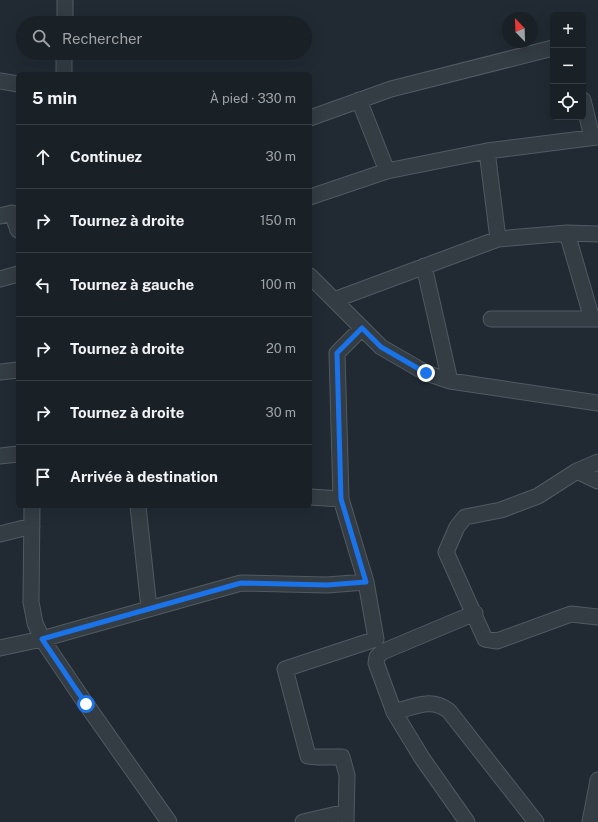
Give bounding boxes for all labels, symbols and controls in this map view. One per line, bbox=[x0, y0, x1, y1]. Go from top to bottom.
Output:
north arrow bbox=[502, 12, 538, 48]
map controls bbox=[550, 12, 586, 120]
button: + bbox=[550, 12, 586, 48]
search box bbox=[16, 16, 312, 60]
icon: search bbox=[30, 27, 52, 49]
text: Rechercher bbox=[62, 30, 142, 47]
button: − bbox=[550, 48, 586, 84]
button: locate bbox=[550, 84, 586, 120]
text: 5 min bbox=[32, 88, 77, 108]
text: À pied · 330 m bbox=[210, 91, 296, 106]
icon: ahead bbox=[32, 146, 54, 168]
text: Continuez bbox=[70, 148, 142, 165]
text: 30 m bbox=[266, 149, 296, 164]
icon: right bbox=[32, 210, 54, 232]
text: Tournez à droite bbox=[70, 212, 184, 229]
text: 150 m bbox=[260, 213, 296, 228]
icon: left bbox=[32, 274, 54, 296]
text: Tournez à gauche bbox=[70, 276, 194, 293]
text: 100 m bbox=[260, 277, 296, 292]
icon: right bbox=[32, 338, 54, 360]
text: Tournez à droite bbox=[70, 340, 184, 357]
text: 20 m bbox=[266, 341, 296, 356]
route end bbox=[417, 364, 435, 382]
icon: right bbox=[32, 402, 54, 424]
text: Tournez à droite bbox=[70, 404, 184, 421]
text: 30 m bbox=[266, 405, 296, 420]
icon: arrive bbox=[32, 466, 54, 488]
text: Arrivée à destination bbox=[70, 468, 218, 485]
route start bbox=[77, 695, 95, 713]

